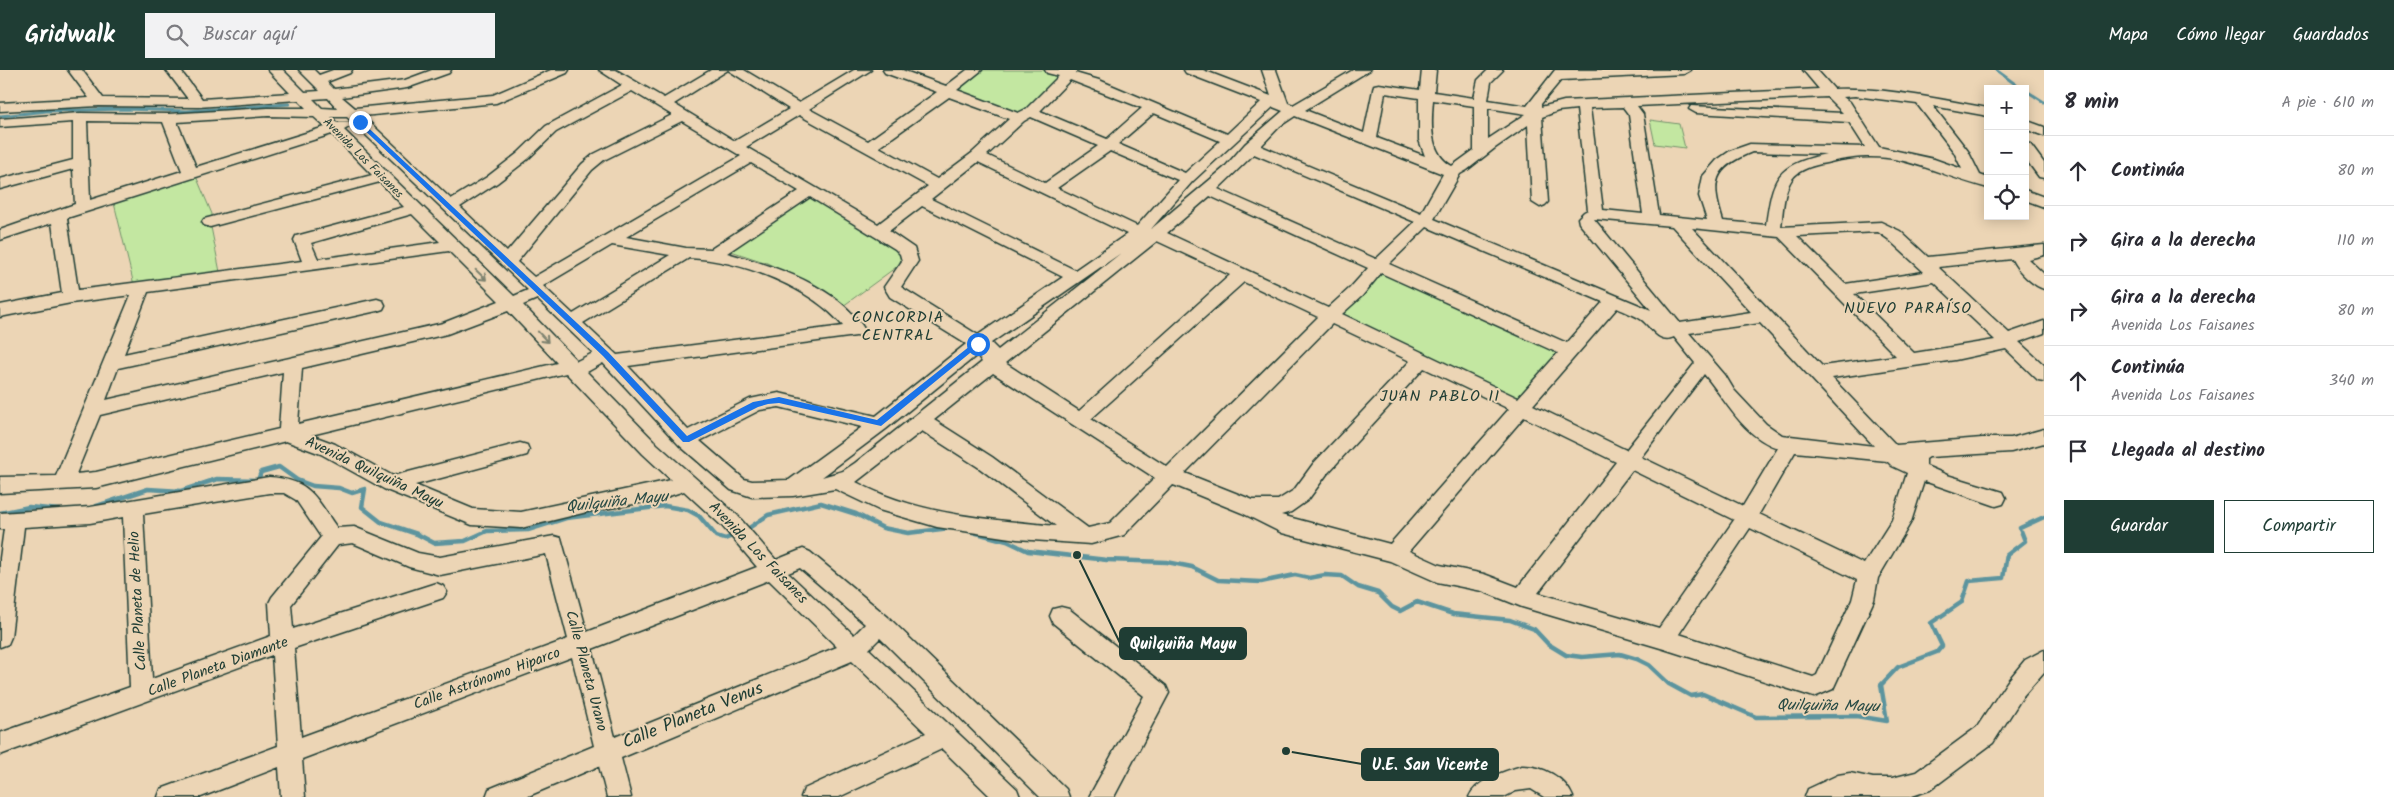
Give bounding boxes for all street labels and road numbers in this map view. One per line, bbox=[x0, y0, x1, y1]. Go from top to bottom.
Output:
street label: Avenida Los Faisanes bbox=[318, 113, 408, 203]
street label: Avenida Quilquiña Mayu bbox=[301, 430, 447, 516]
street label: Avenida Los Faisanes bbox=[703, 496, 814, 610]
street label: Calle Planeta de Helio bbox=[122, 530, 154, 671]
street label: Calle Planeta Urano bbox=[558, 608, 614, 734]
street label: Calle Planeta Diamante bbox=[144, 630, 292, 704]
street label: Calle Astrónomo Hiparco bbox=[410, 641, 564, 717]
street label: Calle Planeta Venus bbox=[618, 674, 768, 758]

